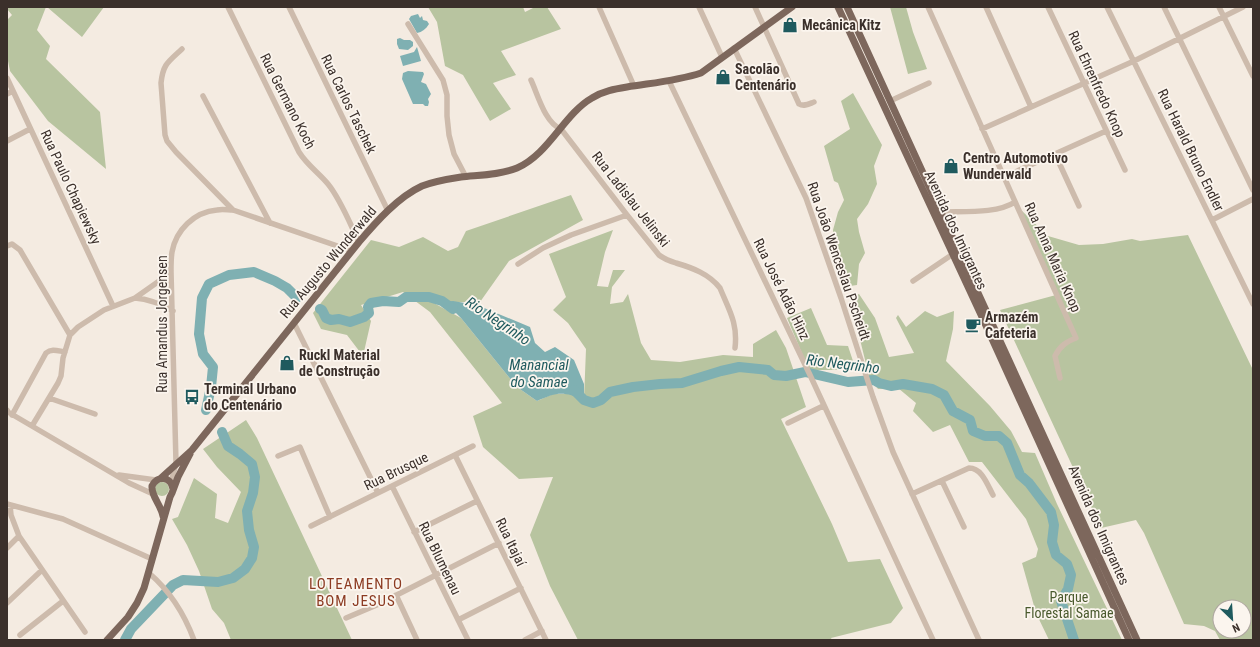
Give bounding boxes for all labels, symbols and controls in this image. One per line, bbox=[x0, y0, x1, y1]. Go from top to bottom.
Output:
shop icon: Mecânica Kitz bbox=[781, 16, 799, 34]
place label: Mecânica Kitz bbox=[802, 17, 881, 33]
street label: Rua Ehrenfredo Knop bbox=[1065, 28, 1129, 140]
street label: Rua Germano Koch bbox=[257, 50, 319, 152]
street label: Rua Carlos Taschek bbox=[318, 52, 380, 157]
place label: Sacolão Centenário bbox=[735, 61, 796, 93]
shop icon: Sacolão Centenário bbox=[714, 68, 732, 86]
street label: Rua Harald Bruno Endler bbox=[1154, 86, 1228, 214]
street label: Rua Paulo Chapiewsky bbox=[37, 127, 105, 247]
street label: Rua Ladislau Jelinski bbox=[589, 148, 673, 250]
place label: Centro Automotivo Wunderwald bbox=[963, 150, 1068, 182]
shop icon: Centro Automotivo Wunderwald bbox=[942, 157, 960, 175]
street label: Avenida dos Imigrantes bbox=[921, 168, 991, 292]
street label: Rua João Wenceslau Pscheidt bbox=[804, 180, 874, 342]
street label: Rua Anna Maria Knop bbox=[1022, 200, 1084, 314]
street label: Rua Augusto Wunderwald bbox=[277, 203, 379, 321]
street label: Rua José Adão Hinz bbox=[751, 236, 813, 342]
street label: Rua Amandus Jorgensen bbox=[154, 255, 170, 393]
water label: Rio Negrinho bbox=[462, 293, 534, 349]
place label: Armazém Cafeteria bbox=[985, 309, 1038, 341]
cafe icon: Armazém Cafeteria bbox=[964, 316, 982, 334]
place label: Ruckl Material de Construção bbox=[299, 347, 380, 379]
water label: Rio Negrinho bbox=[805, 351, 881, 377]
shop icon: Ruckl Material de Construção bbox=[278, 354, 296, 372]
water label: Manancial do Samae bbox=[509, 356, 569, 391]
place label: Terminal Urbano do Centenário bbox=[204, 381, 297, 413]
bus stop icon: Terminal Urbano do Centenário bbox=[183, 388, 201, 406]
street label: Rua Brusque bbox=[361, 448, 431, 493]
street label: Avenida dos Imigrantes bbox=[1065, 463, 1133, 587]
street label: Rua Itajaí bbox=[492, 515, 530, 569]
street label: Rua Blumenau bbox=[415, 519, 465, 597]
district label: LOTEAMENTO BOM JESUS bbox=[309, 575, 403, 610]
park label: Parque Florestal Samae bbox=[1024, 589, 1114, 621]
north arrow bbox=[1212, 599, 1252, 639]
text: N bbox=[1230, 620, 1242, 635]

